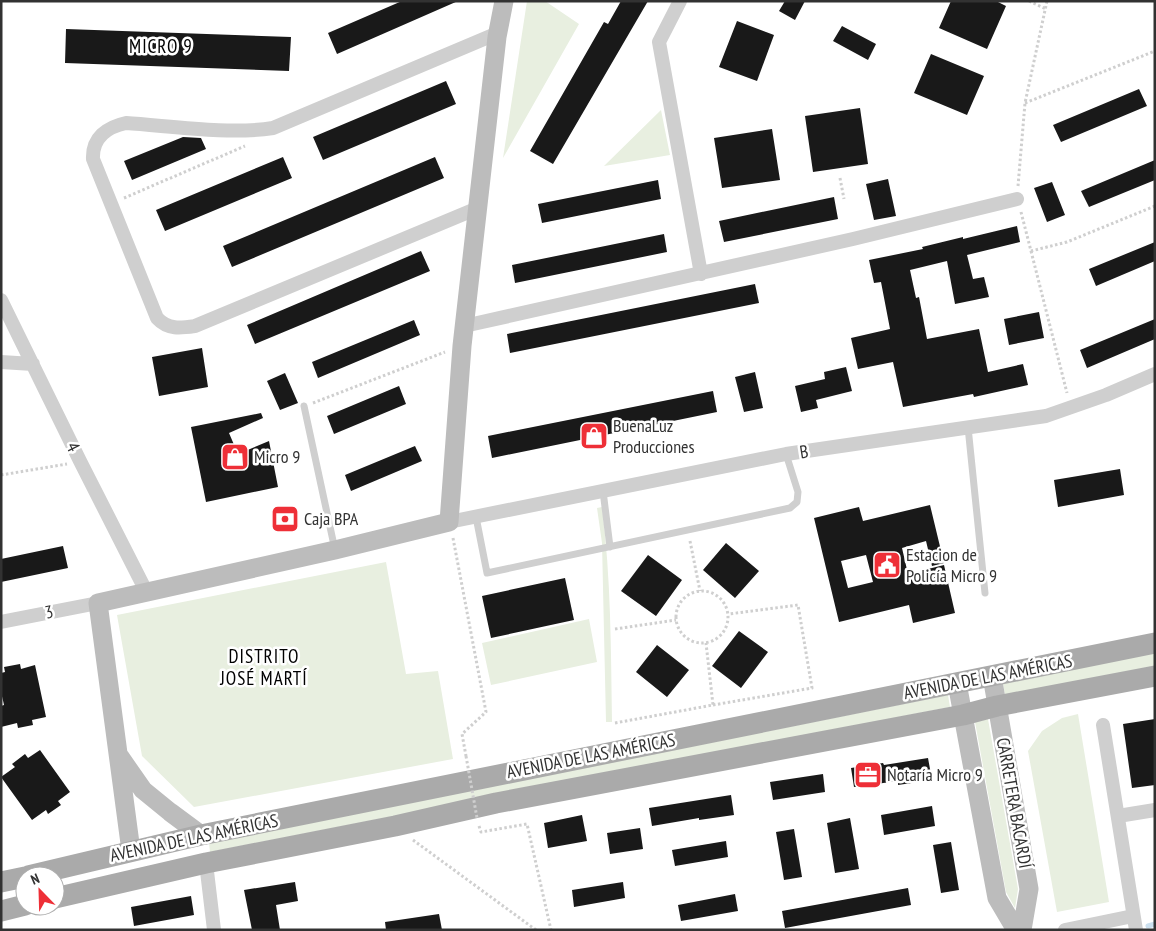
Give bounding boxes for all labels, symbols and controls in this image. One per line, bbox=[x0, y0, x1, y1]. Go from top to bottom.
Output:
district label: MICRO 9 bbox=[129, 34, 193, 58]
place label: BuenaLuz Producciones bbox=[613, 414, 695, 458]
shop icon: BuenaLuz Producciones bbox=[579, 421, 609, 451]
street label: 4 bbox=[61, 438, 86, 455]
street label: B bbox=[798, 439, 810, 464]
shop icon: Micro 9 bbox=[220, 442, 250, 472]
place label: Micro 9 bbox=[254, 445, 300, 468]
bank icon: Caja BPA bbox=[270, 504, 300, 534]
place label: Caja BPA bbox=[304, 507, 359, 530]
place label: Estacion de Policía Micro 9 bbox=[906, 543, 997, 587]
public building icon: Estacion de Policía Micro 9 bbox=[872, 550, 902, 580]
street label: 3 bbox=[43, 599, 55, 624]
district label: DISTRITO JOSÉ MARTÍ bbox=[219, 644, 308, 690]
street label: AVENIDA DE LAS AMÉRICAS bbox=[902, 649, 1074, 704]
street label: AVENIDA DE LAS AMÉRICAS bbox=[505, 728, 677, 783]
street label: CARRETERA BACARDÍ bbox=[992, 736, 1037, 871]
office icon: Notaría Micro 9 bbox=[853, 760, 883, 790]
place label: Notaría Micro 9 bbox=[887, 763, 983, 786]
street label: AVENIDA DE LAS AMÉRICAS bbox=[108, 808, 280, 867]
north arrow bbox=[15, 866, 65, 916]
text: N bbox=[28, 869, 42, 889]

